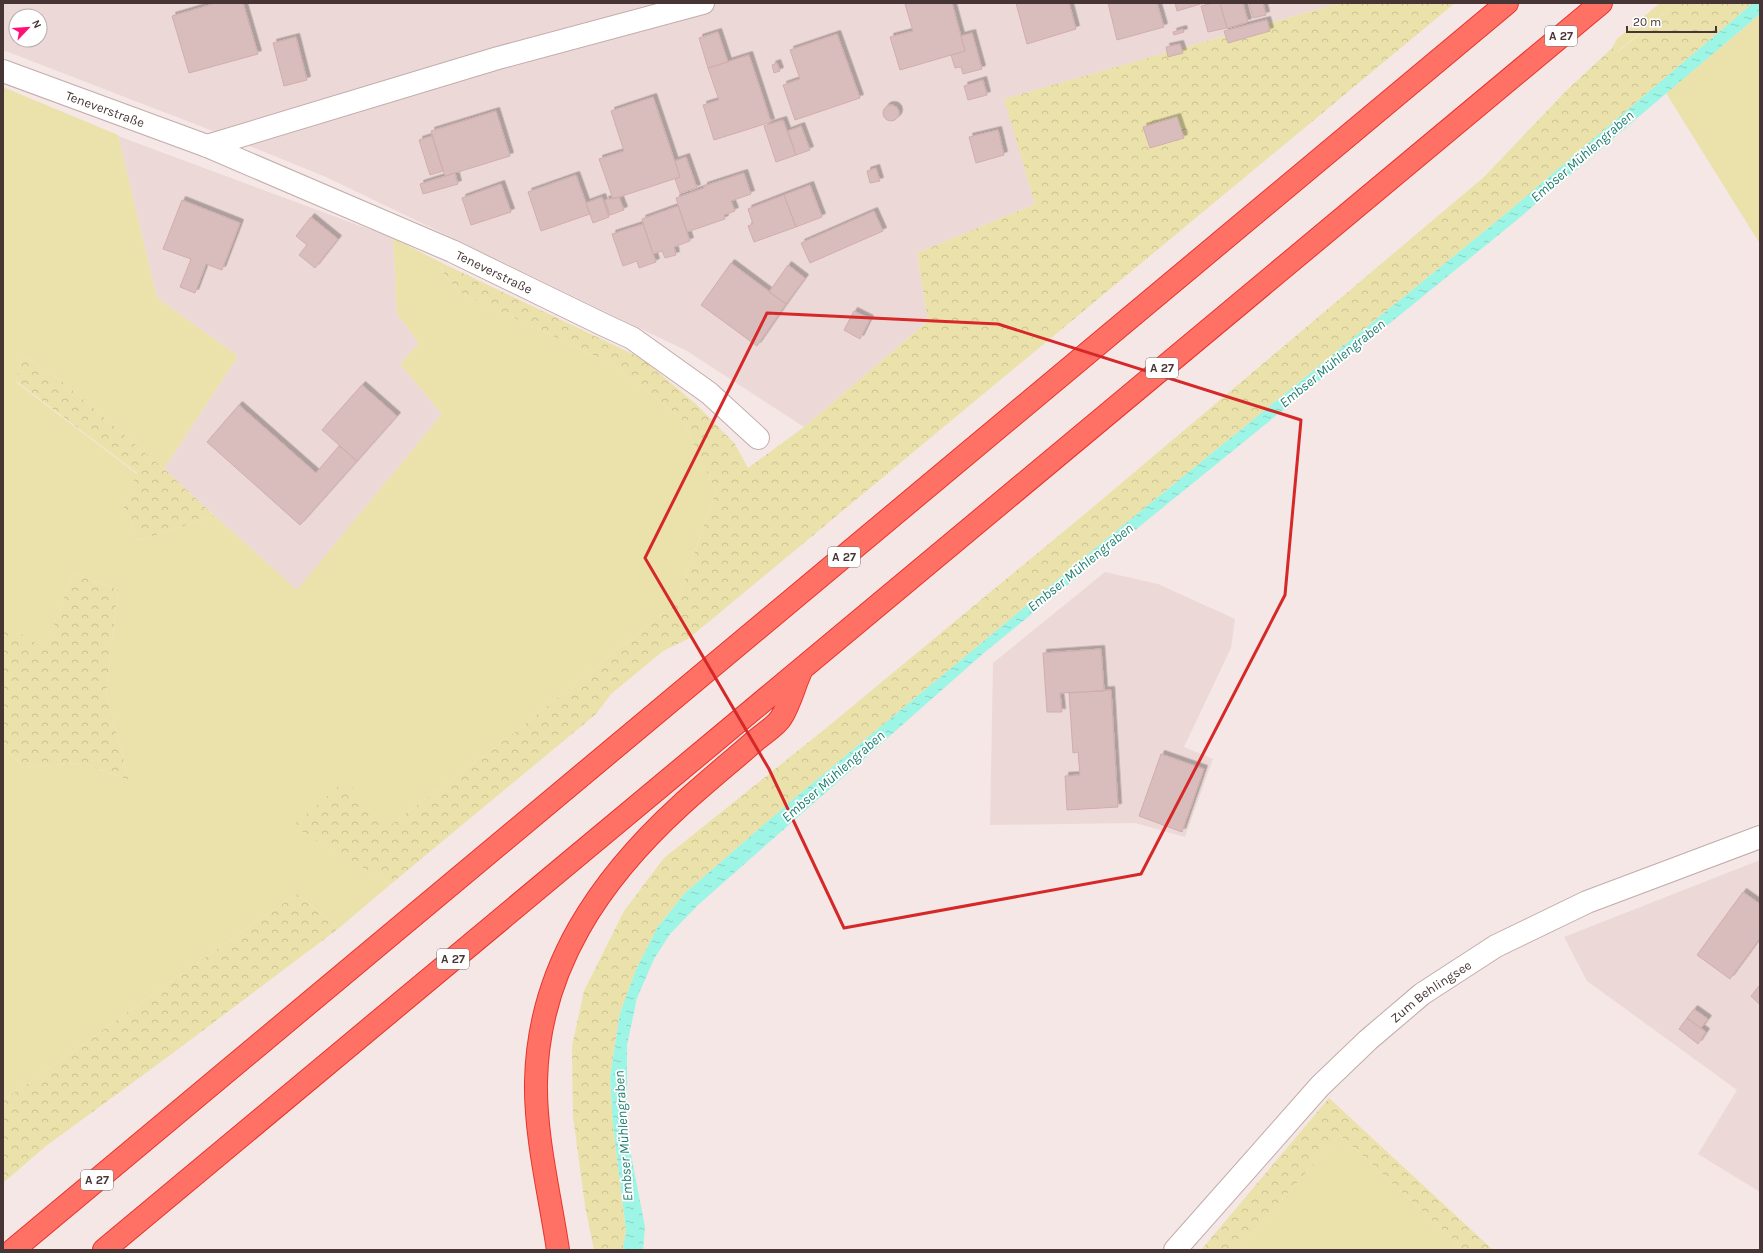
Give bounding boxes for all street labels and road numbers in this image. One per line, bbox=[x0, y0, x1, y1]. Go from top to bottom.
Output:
road number: A 27 bbox=[1545, 26, 1577, 46]
street label: Teneverstraße bbox=[64, 88, 147, 131]
street label: Teneverstraße bbox=[454, 247, 535, 297]
road number: A 27 bbox=[1146, 358, 1178, 378]
road number: A 27 bbox=[828, 547, 860, 567]
road number: A 27 bbox=[437, 949, 469, 969]
street label: Zum Behlingsee bbox=[1387, 957, 1474, 1026]
road number: A 27 bbox=[81, 1170, 113, 1190]

